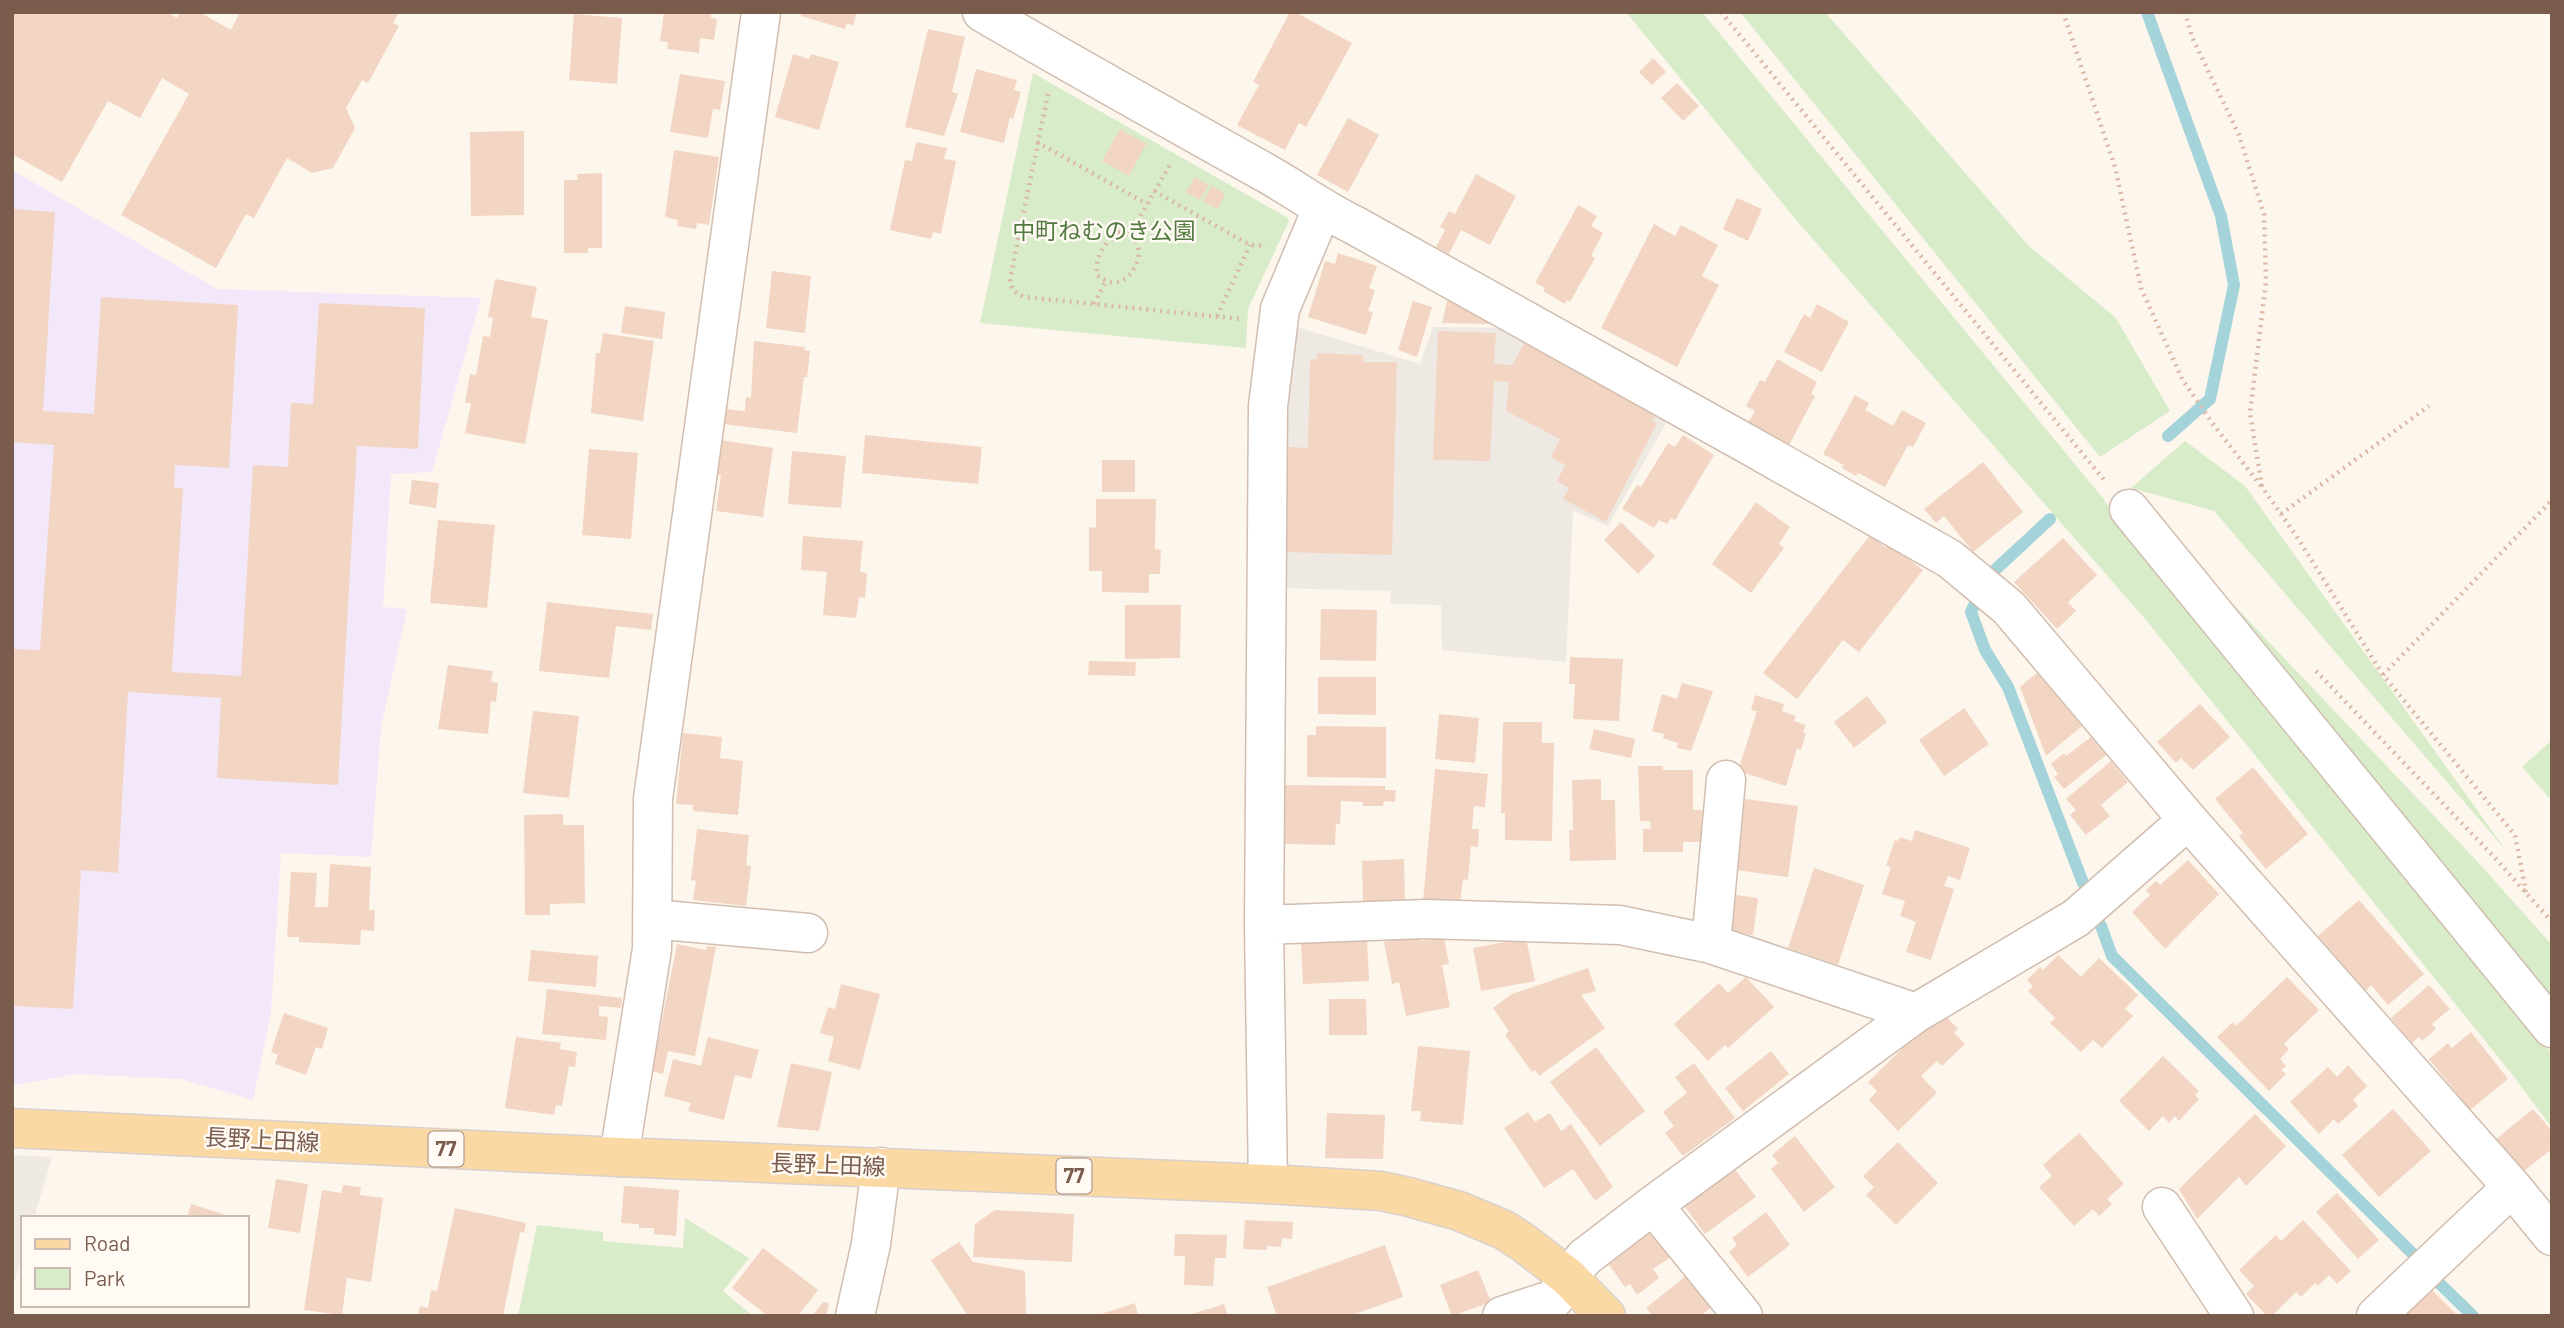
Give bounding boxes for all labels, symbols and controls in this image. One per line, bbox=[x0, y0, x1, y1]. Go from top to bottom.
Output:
park label: 中町ねむのき公園 bbox=[1012, 216, 1196, 244]
street label: 長野上田線 bbox=[204, 1122, 320, 1156]
road number: 77 bbox=[428, 1132, 464, 1166]
street label: 長野上田線 bbox=[770, 1148, 886, 1180]
road number: 77 bbox=[1056, 1158, 1092, 1194]
legend bbox=[21, 1216, 248, 1307]
text: Road bbox=[84, 1230, 130, 1255]
text: Park bbox=[84, 1265, 125, 1290]

